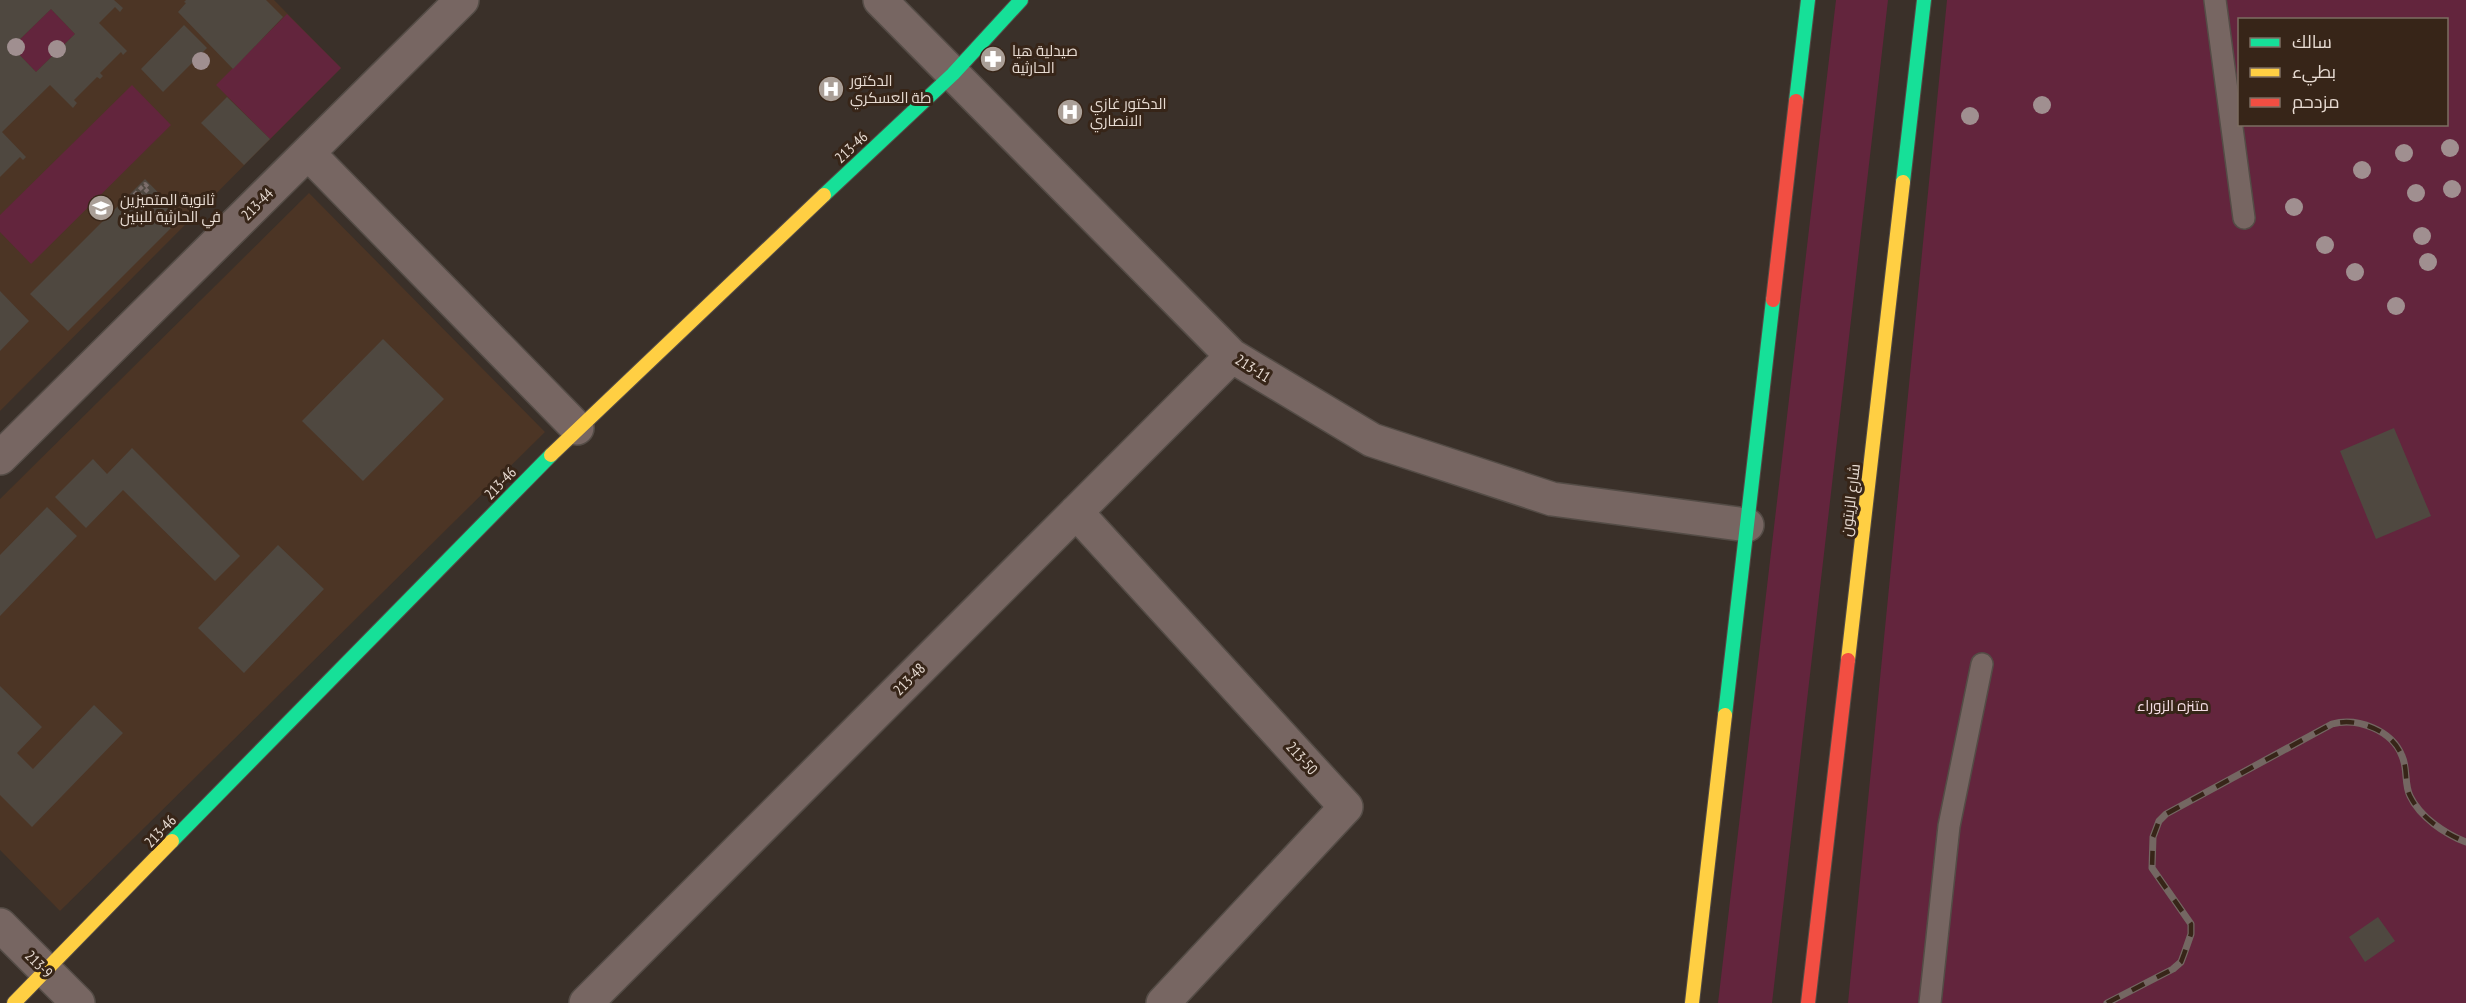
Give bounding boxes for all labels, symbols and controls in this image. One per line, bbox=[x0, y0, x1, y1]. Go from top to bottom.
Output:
legend bbox=[2238, 18, 2448, 126]
text: سالك bbox=[2292, 30, 2332, 53]
place label: صيدلية هيا الحارثية bbox=[1012, 41, 1078, 77]
pharmacy icon: صيدلية هيا الحارثية bbox=[978, 44, 1008, 74]
text: بطيء bbox=[2292, 60, 2336, 86]
place label: الدكتور طة العسكري bbox=[849, 71, 931, 110]
hospital icon: الدكتور طة العسكري bbox=[816, 74, 846, 104]
text: مزدحم bbox=[2292, 90, 2340, 114]
place label: الدكتور غازي الانصاري bbox=[1090, 94, 1166, 133]
hospital icon: الدكتور غازي الانصاري bbox=[1055, 97, 1085, 127]
street label: 213-46 bbox=[831, 127, 872, 167]
street label: 213-44 bbox=[237, 184, 277, 224]
place label: ثانوية المتميزين في الحارثية للبنين bbox=[120, 190, 221, 229]
school or university icon: ثانوية المتميزين في الحارثية للبنين bbox=[86, 193, 116, 223]
street label: 213-11 bbox=[1232, 350, 1274, 386]
street label: 213-46 bbox=[480, 463, 520, 503]
street label: شارع الزيتون bbox=[1836, 463, 1866, 538]
street label: 213-48 bbox=[889, 659, 929, 699]
park label: متنزه الزوراء bbox=[2137, 696, 2209, 715]
street label: 213-50 bbox=[1282, 737, 1322, 779]
street label: 213-46 bbox=[140, 811, 180, 851]
street label: 213-9 bbox=[21, 946, 57, 982]

